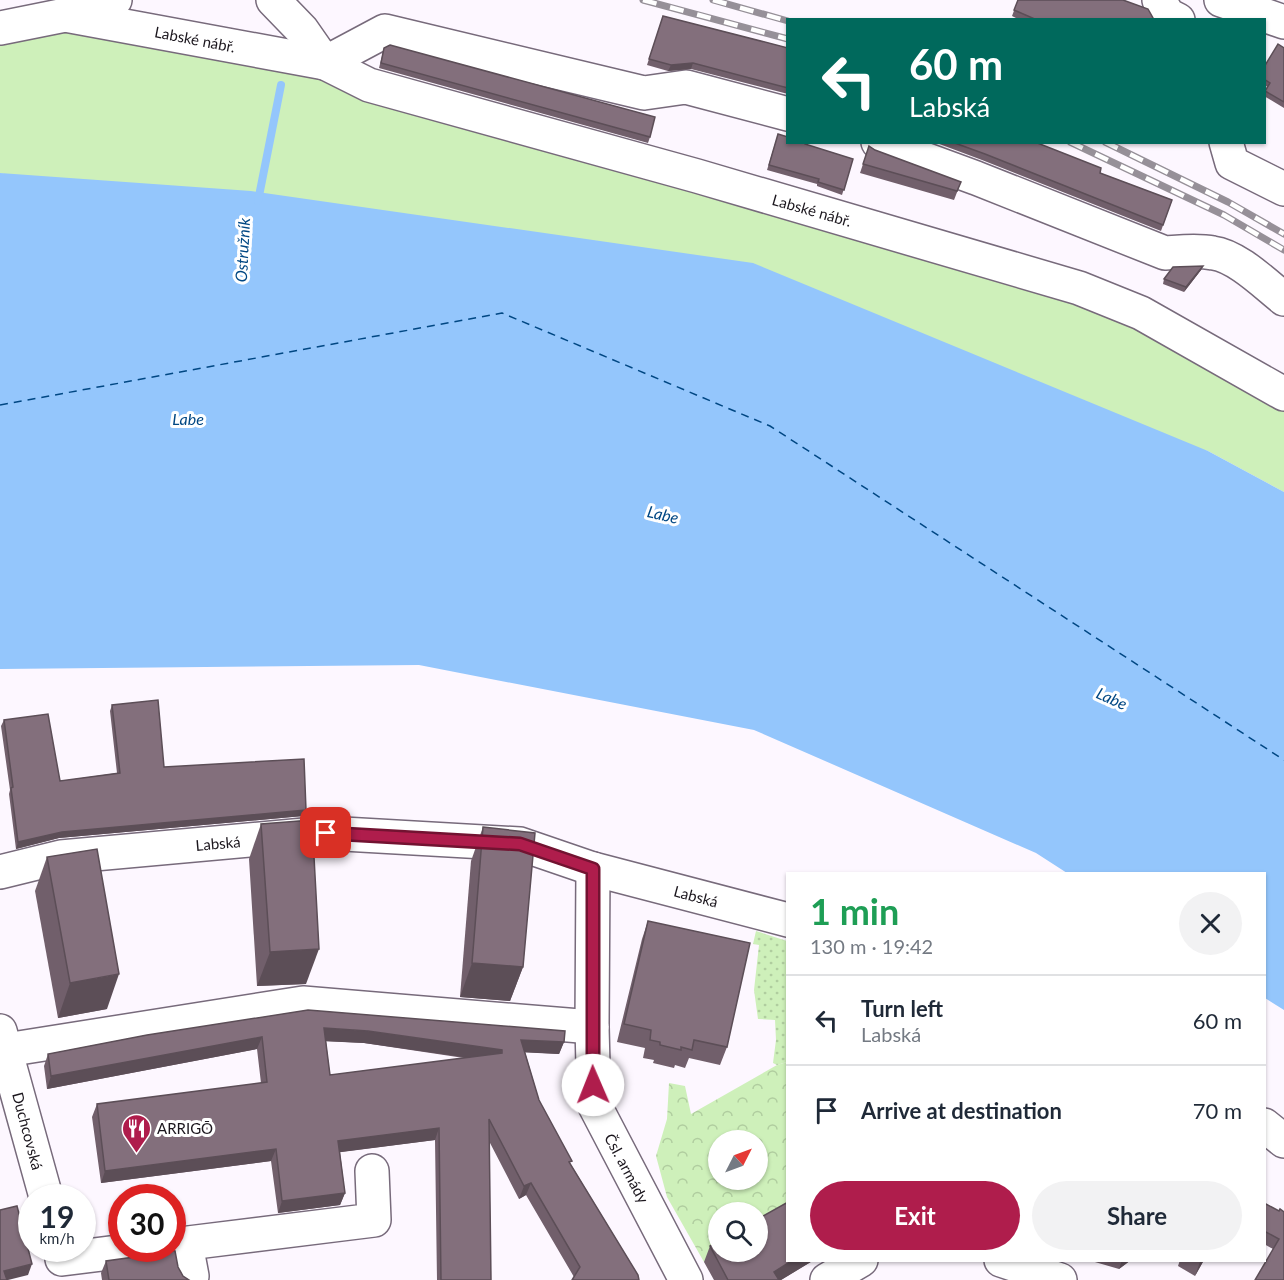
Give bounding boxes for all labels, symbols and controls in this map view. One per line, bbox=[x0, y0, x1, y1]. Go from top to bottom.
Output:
street label: Labské nábř. bbox=[153, 22, 237, 56]
text: 60 m bbox=[909, 39, 1003, 89]
icon: left bbox=[810, 42, 888, 120]
text: Labská bbox=[909, 90, 990, 123]
street label: Labské nábř. bbox=[770, 190, 854, 230]
water label: Ostružník bbox=[231, 217, 253, 283]
water label: Labe bbox=[172, 409, 204, 428]
water label: Labe bbox=[645, 501, 681, 527]
water label: Labe bbox=[1094, 683, 1131, 713]
pin bbox=[300, 807, 351, 858]
icon: arrive bbox=[309, 816, 342, 849]
street label: Labská bbox=[195, 832, 241, 854]
street label: Labská bbox=[672, 881, 720, 911]
text: 1 min bbox=[810, 889, 899, 933]
button: close bbox=[1179, 892, 1242, 955]
text: 130 m · 19:42 bbox=[810, 934, 933, 958]
text: Turn left bbox=[861, 995, 943, 1022]
icon: left bbox=[810, 1004, 843, 1037]
text: 60 m bbox=[1193, 1007, 1242, 1034]
text: Labská bbox=[861, 1022, 921, 1046]
position arrow bbox=[561, 1053, 625, 1117]
street label: Duchcovská bbox=[9, 1090, 47, 1172]
icon: arrive bbox=[810, 1094, 843, 1127]
text: Arrive at destination bbox=[861, 1097, 1062, 1124]
text: 70 m bbox=[1193, 1097, 1242, 1124]
restaurant icon: ARRIGŌ bbox=[120, 1112, 152, 1154]
place label: ARRIGŌ bbox=[157, 1119, 213, 1137]
street label: Čsl. armády bbox=[601, 1130, 653, 1206]
north arrow bbox=[708, 1130, 768, 1190]
map controls bbox=[708, 1130, 768, 1262]
button: Exit bbox=[810, 1181, 1020, 1250]
button: Share bbox=[1032, 1181, 1242, 1250]
speed limit sign: 30 bbox=[108, 1184, 186, 1262]
text: 19 bbox=[40, 1198, 74, 1234]
button: search bbox=[708, 1202, 768, 1262]
text: km/h bbox=[39, 1229, 75, 1247]

